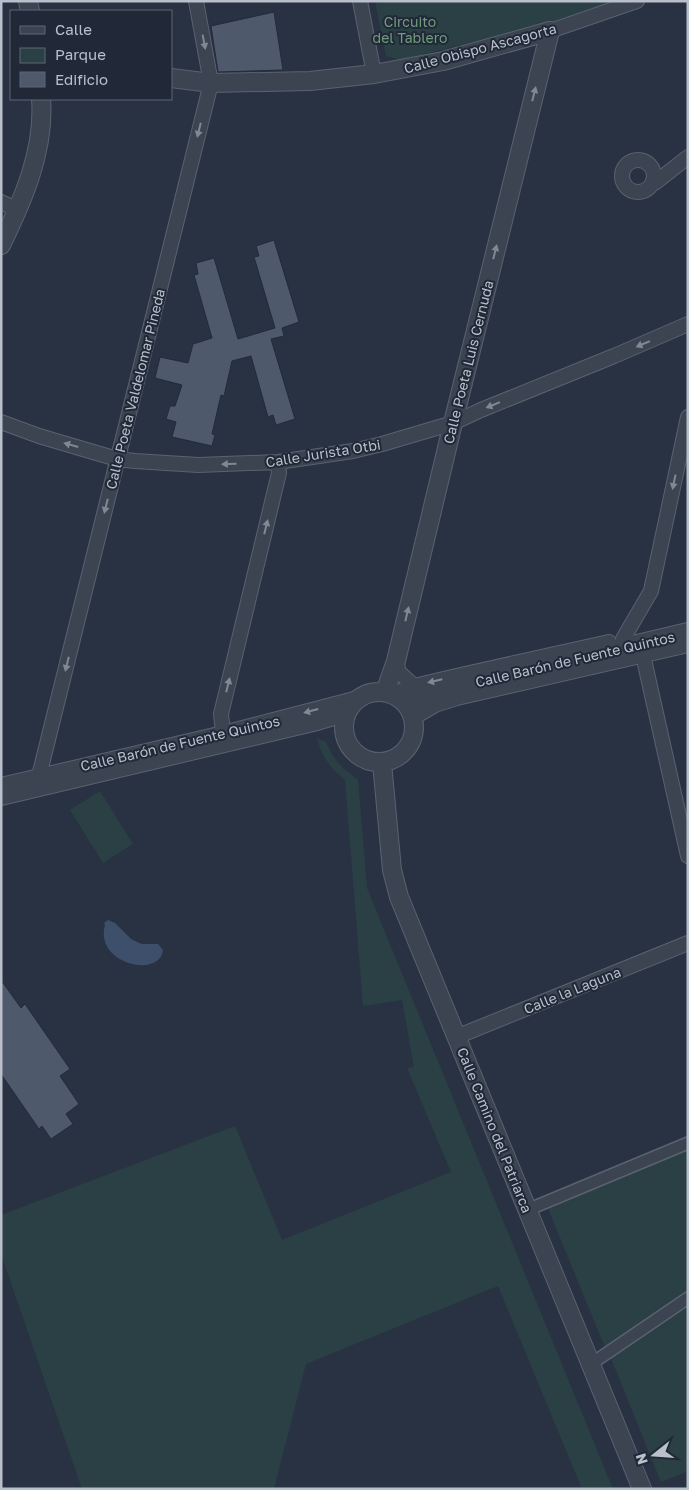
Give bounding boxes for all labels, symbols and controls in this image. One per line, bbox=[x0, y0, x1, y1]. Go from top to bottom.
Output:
legend bbox=[10, 10, 172, 100]
park label: Circuito del Tablero bbox=[373, 13, 447, 46]
street label: Calle Obispo Ascagorta bbox=[402, 19, 558, 77]
text: Calle bbox=[55, 20, 92, 38]
one-way arrow bbox=[200, 35, 208, 51]
text: Parque bbox=[55, 45, 106, 63]
text: Edificio bbox=[55, 70, 108, 88]
one-way arrow bbox=[530, 87, 538, 102]
one-way arrow bbox=[195, 123, 203, 138]
one-way arrow bbox=[491, 245, 499, 260]
street label: Calle Poeta Luis Cernuda bbox=[439, 278, 497, 446]
street label: Calle Poeta Valdelomar Pineda bbox=[102, 287, 168, 491]
one-way arrow bbox=[636, 340, 650, 348]
one-way arrow bbox=[485, 402, 500, 409]
street label: Calle Jurista Otbi bbox=[264, 436, 382, 470]
one-way arrow bbox=[63, 441, 78, 449]
one-way arrow bbox=[221, 460, 237, 468]
one-way arrow bbox=[670, 474, 678, 490]
one-way arrow bbox=[102, 499, 110, 514]
one-way arrow bbox=[262, 520, 270, 535]
one-way arrow bbox=[403, 607, 411, 622]
street label: Calle Barón de Fuente Quintos bbox=[474, 628, 676, 690]
one-way arrow bbox=[63, 656, 71, 671]
one-way arrow bbox=[224, 677, 232, 693]
one-way arrow bbox=[428, 677, 443, 685]
one-way arrow bbox=[304, 707, 319, 715]
street label: Calle Barón de Fuente Quintos bbox=[79, 712, 281, 774]
street label: Calle la Laguna bbox=[521, 963, 623, 1017]
street label: Calle Camino del Patriarca bbox=[454, 1045, 536, 1215]
north arrow bbox=[629, 1430, 679, 1480]
text: N bbox=[631, 1451, 651, 1467]

